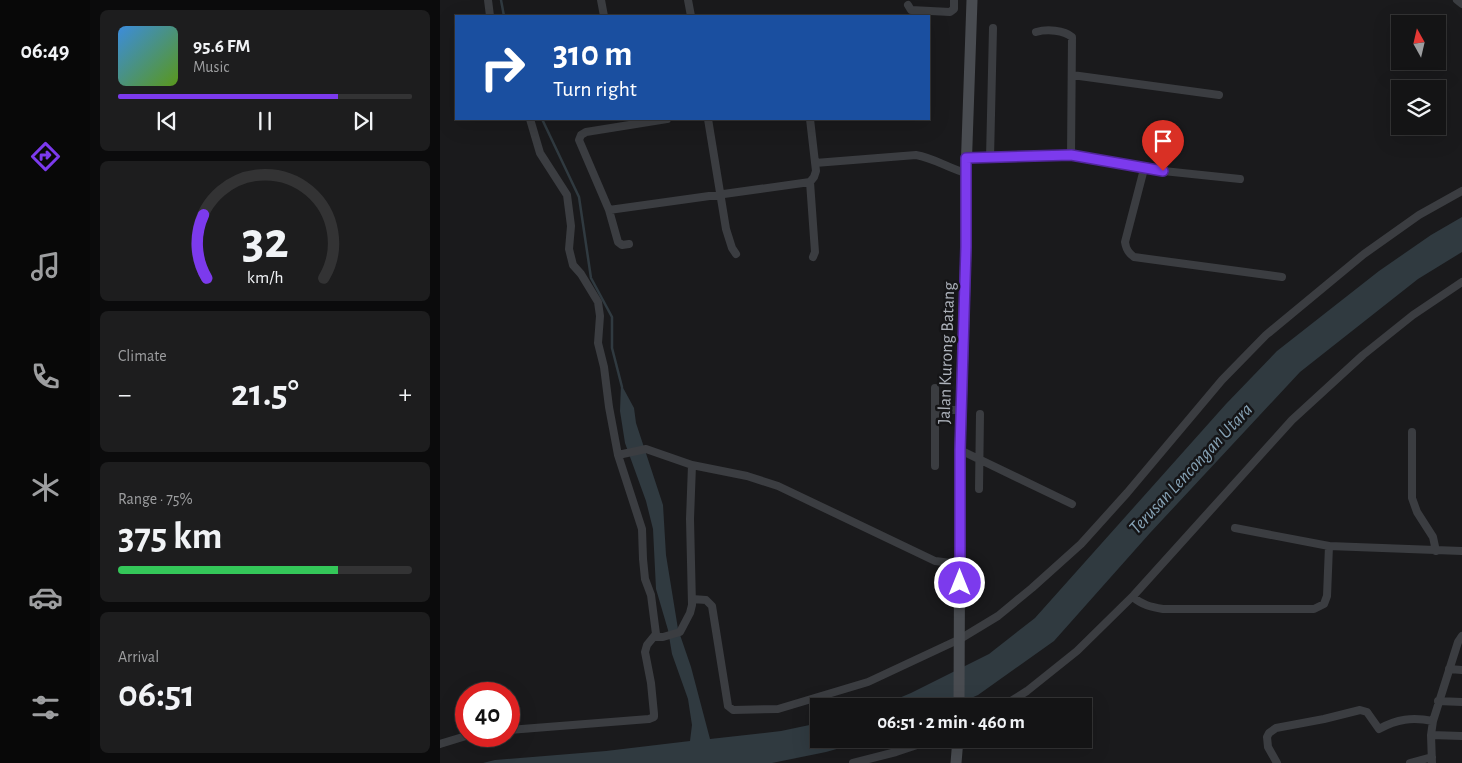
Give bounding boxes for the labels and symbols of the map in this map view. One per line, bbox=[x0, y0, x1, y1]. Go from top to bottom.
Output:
north arrow bbox=[1391, 15, 1446, 70]
pin bbox=[1142, 120, 1184, 171]
street label: Jalan Kurong Batang bbox=[936, 281, 958, 424]
water label: Terusan Lencongan Utara bbox=[1126, 400, 1256, 538]
position arrow bbox=[933, 556, 985, 608]
speed limit sign: 40 bbox=[455, 682, 520, 747]

